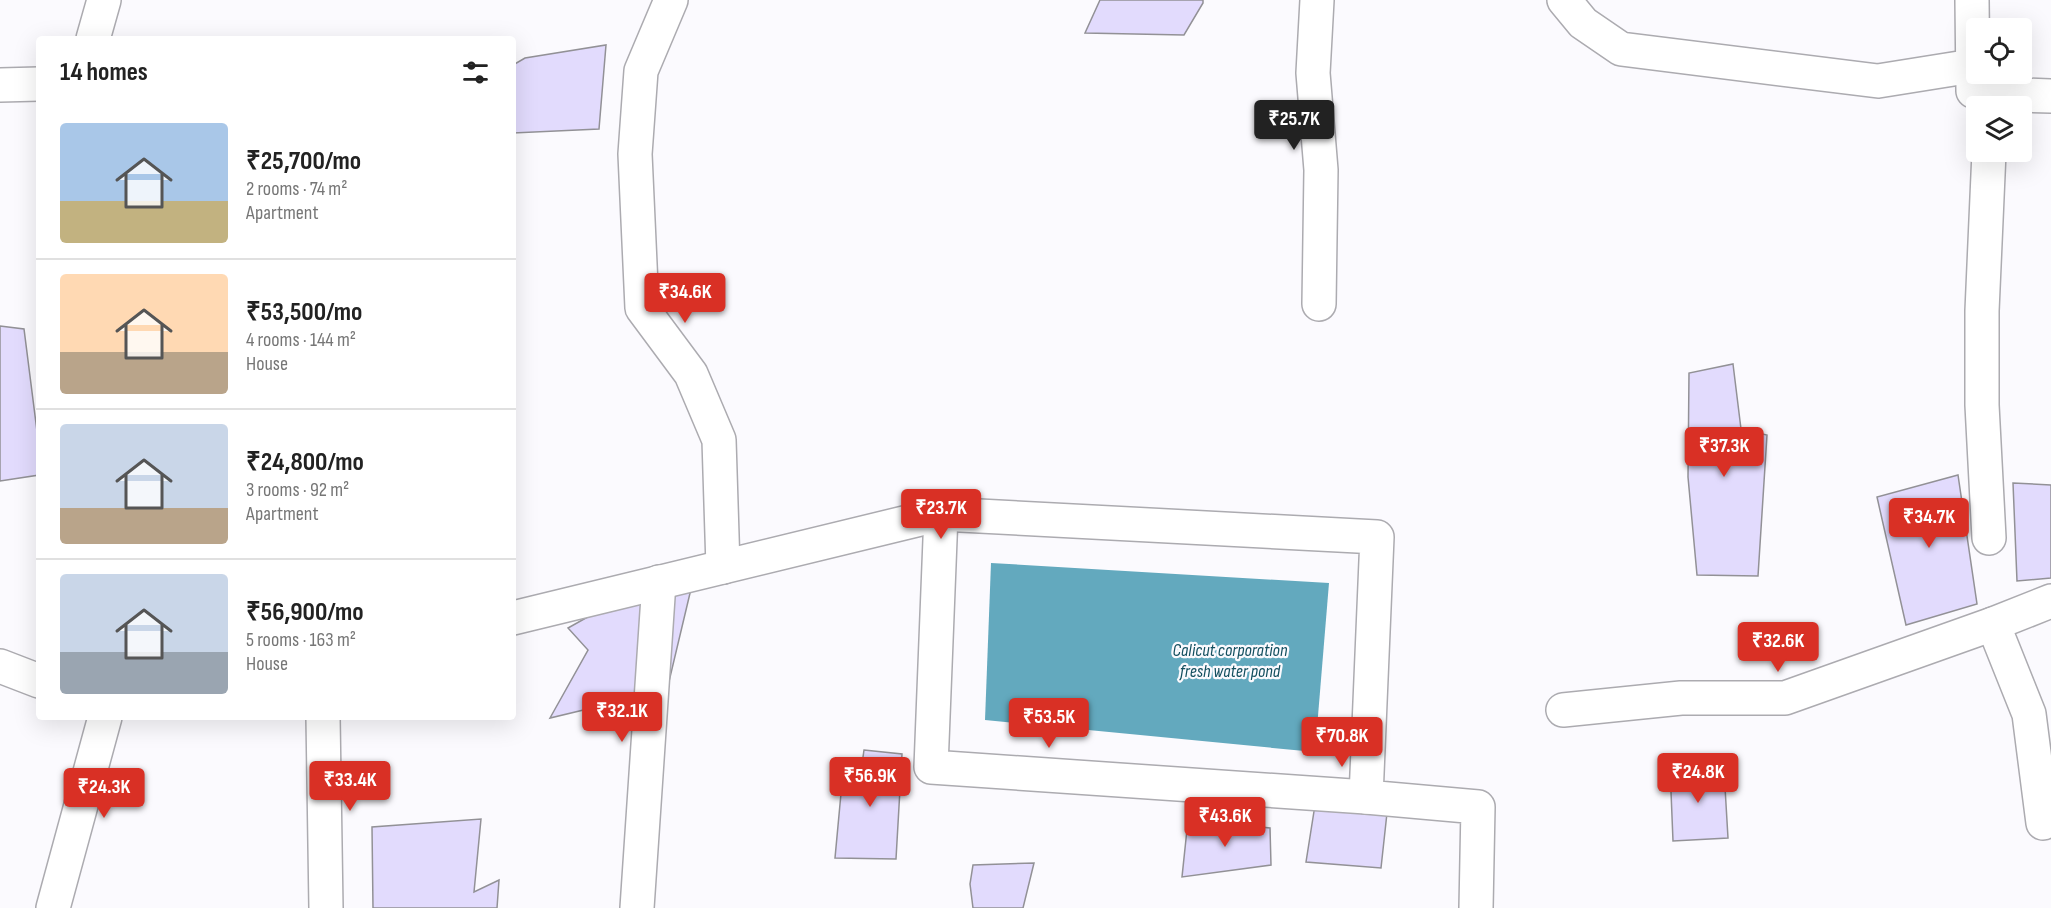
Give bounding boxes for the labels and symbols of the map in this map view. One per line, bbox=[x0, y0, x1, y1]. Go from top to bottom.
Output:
pin: ₹25.7K bbox=[1245, 100, 1343, 151]
pin: ₹34.6K bbox=[636, 273, 734, 324]
pin: ₹37.3K bbox=[1675, 427, 1773, 478]
pin: ₹23.7K bbox=[892, 489, 990, 540]
pin: ₹34.7K bbox=[1880, 498, 1978, 549]
pin: ₹32.6K bbox=[1729, 622, 1827, 673]
water label: Calicut corporation fresh water pond bbox=[1173, 640, 1288, 682]
pin: ₹32.1K bbox=[573, 692, 671, 743]
pin: ₹53.5K bbox=[1000, 698, 1098, 749]
pin: ₹70.8K bbox=[1293, 717, 1391, 768]
pin: ₹24.8K bbox=[1649, 753, 1747, 804]
pin: ₹56.9K bbox=[821, 757, 919, 808]
pin: ₹33.4K bbox=[301, 761, 399, 812]
pin: ₹24.3K bbox=[55, 768, 153, 819]
pin: ₹43.6K bbox=[1176, 797, 1274, 848]

